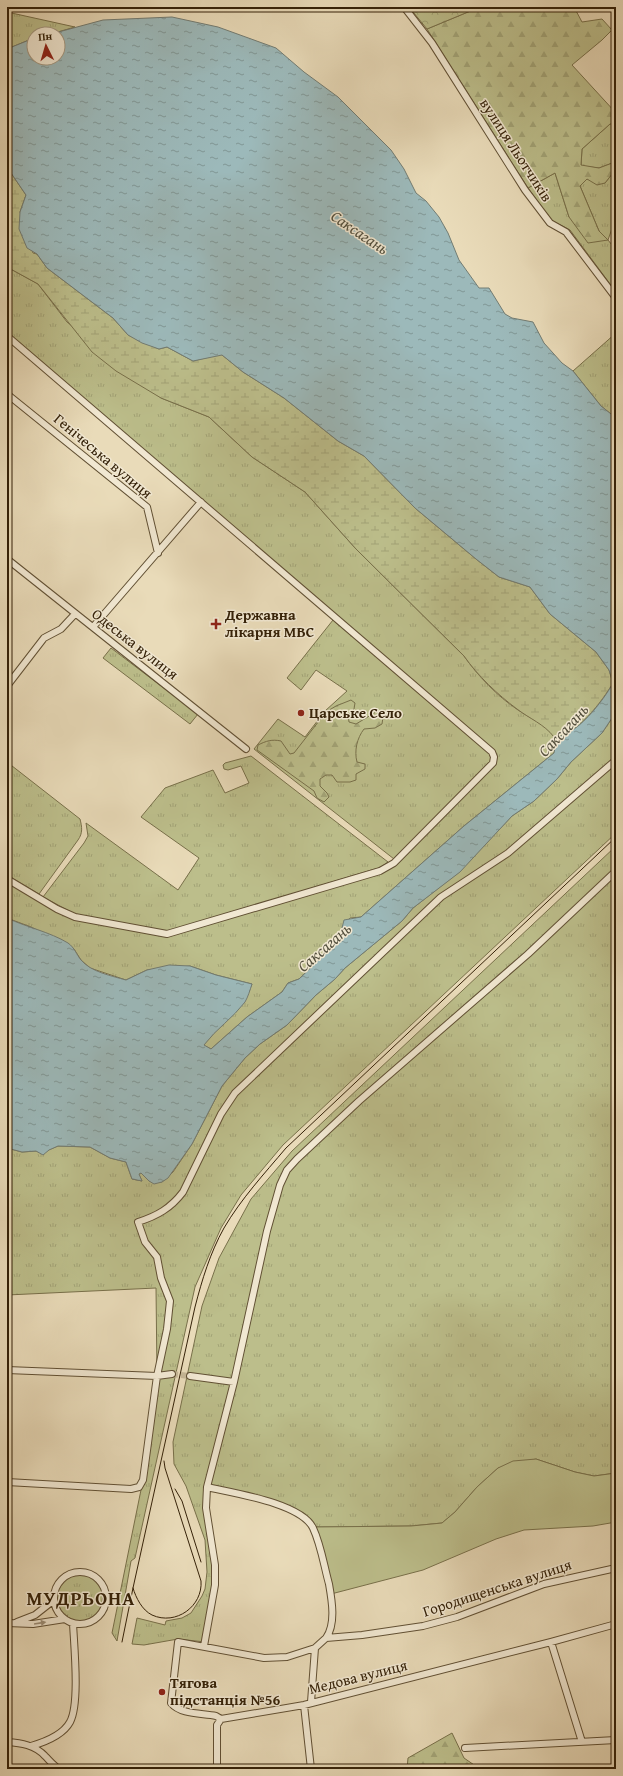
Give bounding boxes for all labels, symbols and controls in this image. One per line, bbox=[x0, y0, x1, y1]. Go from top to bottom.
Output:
north arrow bbox=[26, 26, 66, 66]
text: Пн bbox=[37, 27, 53, 45]
street label: вулиця Льотчиків bbox=[475, 94, 558, 206]
water label: Саксагань bbox=[326, 204, 394, 260]
street label: Генічеська вулиця bbox=[50, 408, 157, 503]
street label: Одеська вулиця bbox=[88, 603, 183, 684]
place label: Державна лікарня МВС bbox=[224, 604, 314, 642]
marker: Державна лікарня МВС bbox=[210, 618, 222, 630]
water label: Саксагань bbox=[532, 698, 594, 762]
place label: Царське Село bbox=[309, 702, 402, 723]
marker: Царське Село bbox=[296, 708, 306, 718]
water label: Саксагань bbox=[292, 916, 357, 977]
street label: Городищенська вулиця bbox=[420, 1553, 574, 1622]
district label: МУДРЬОНА bbox=[27, 1584, 135, 1612]
one-way arrow bbox=[34, 1620, 46, 1626]
street label: Медова вулиця bbox=[307, 1654, 410, 1699]
place label: Тягова підстанція №56 bbox=[170, 1672, 281, 1710]
marker: Тягова підстанція №56 bbox=[157, 1687, 167, 1697]

